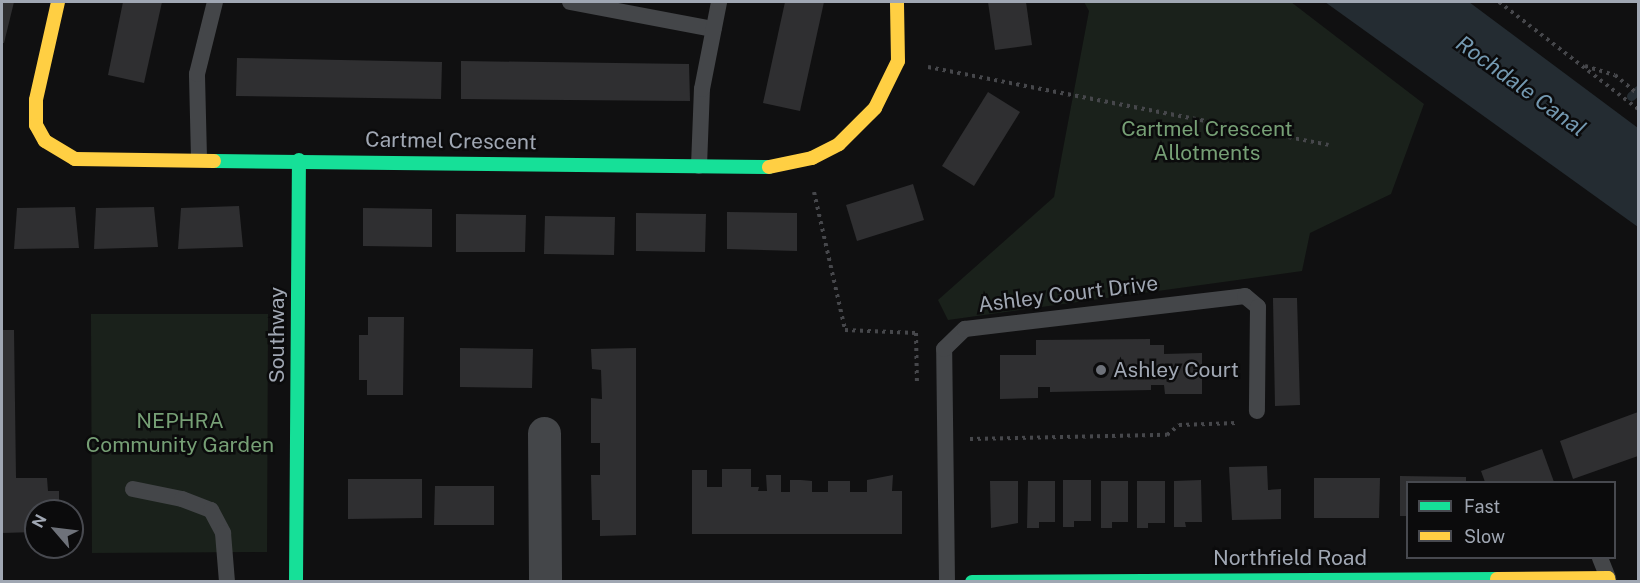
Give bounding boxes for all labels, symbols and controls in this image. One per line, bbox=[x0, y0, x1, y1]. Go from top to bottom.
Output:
water label: Rochdale Canal bbox=[1451, 30, 1591, 142]
park label: Cartmel Crescent Allotments bbox=[1121, 116, 1293, 166]
street label: Cartmel Crescent bbox=[365, 127, 537, 155]
street label: Ashley Court Drive bbox=[977, 270, 1159, 318]
street label: Southway bbox=[264, 287, 290, 383]
place label: Ashley Court bbox=[1113, 357, 1239, 383]
marker: Ashley Court bbox=[1094, 363, 1108, 377]
park label: NEPHRA Community Garden bbox=[86, 408, 274, 458]
legend bbox=[1406, 481, 1616, 559]
text: Fast bbox=[1464, 496, 1500, 517]
north arrow bbox=[24, 499, 84, 559]
text: N bbox=[28, 511, 51, 531]
text: Slow bbox=[1464, 526, 1505, 547]
street label: Northfield Road bbox=[1213, 545, 1367, 571]

